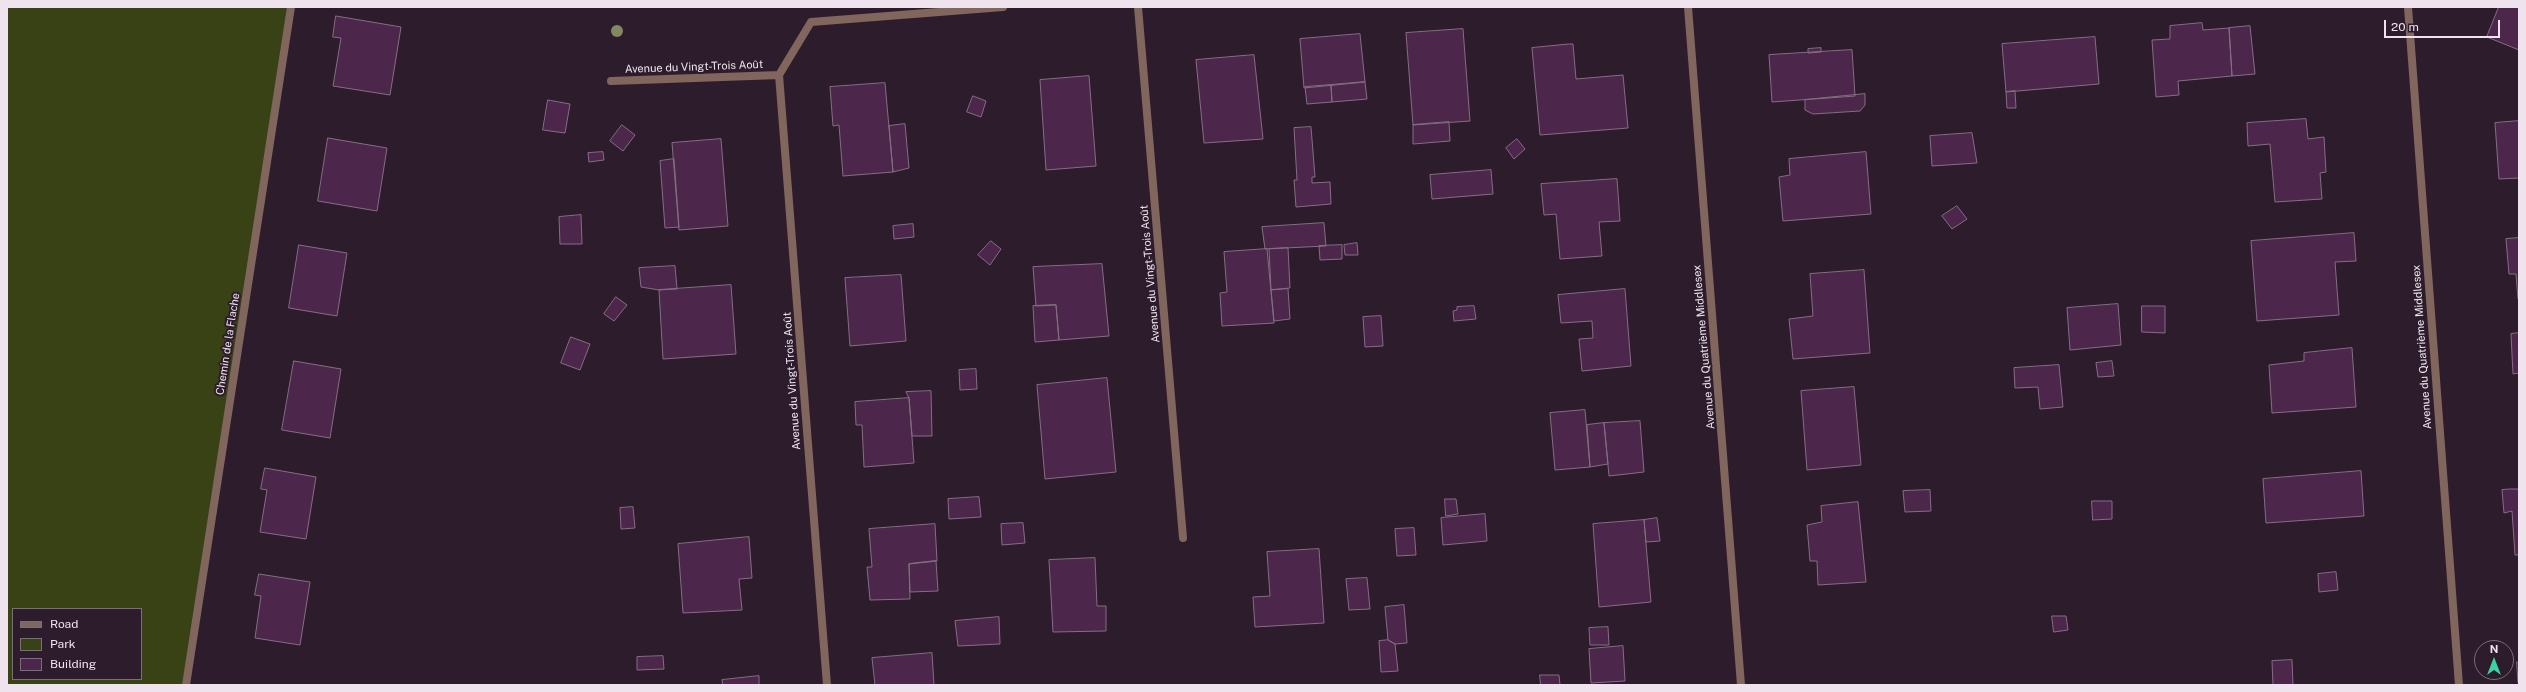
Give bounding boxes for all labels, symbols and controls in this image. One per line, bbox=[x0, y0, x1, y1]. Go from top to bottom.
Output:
scale bar bbox=[2386, 12, 2502, 38]
text: 20 m bbox=[2391, 20, 2419, 34]
street label: Avenue du Vingt-Trois Août bbox=[625, 58, 763, 76]
street label: Avenue du Vingt-Trois Août bbox=[1137, 205, 1163, 343]
street label: Avenue du Quatrième Middlesex bbox=[1690, 264, 1718, 430]
street label: Avenue du Quatrième Middlesex bbox=[2410, 264, 2434, 430]
street label: Chemin de la Flache bbox=[213, 292, 243, 396]
street label: Avenue du Vingt-Trois Août bbox=[781, 312, 803, 450]
legend bbox=[12, 608, 142, 680]
text: Road bbox=[50, 617, 78, 631]
text: Park bbox=[50, 637, 76, 651]
north arrow bbox=[2474, 640, 2514, 680]
text: N bbox=[2490, 643, 2498, 655]
text: Building bbox=[50, 657, 96, 671]

